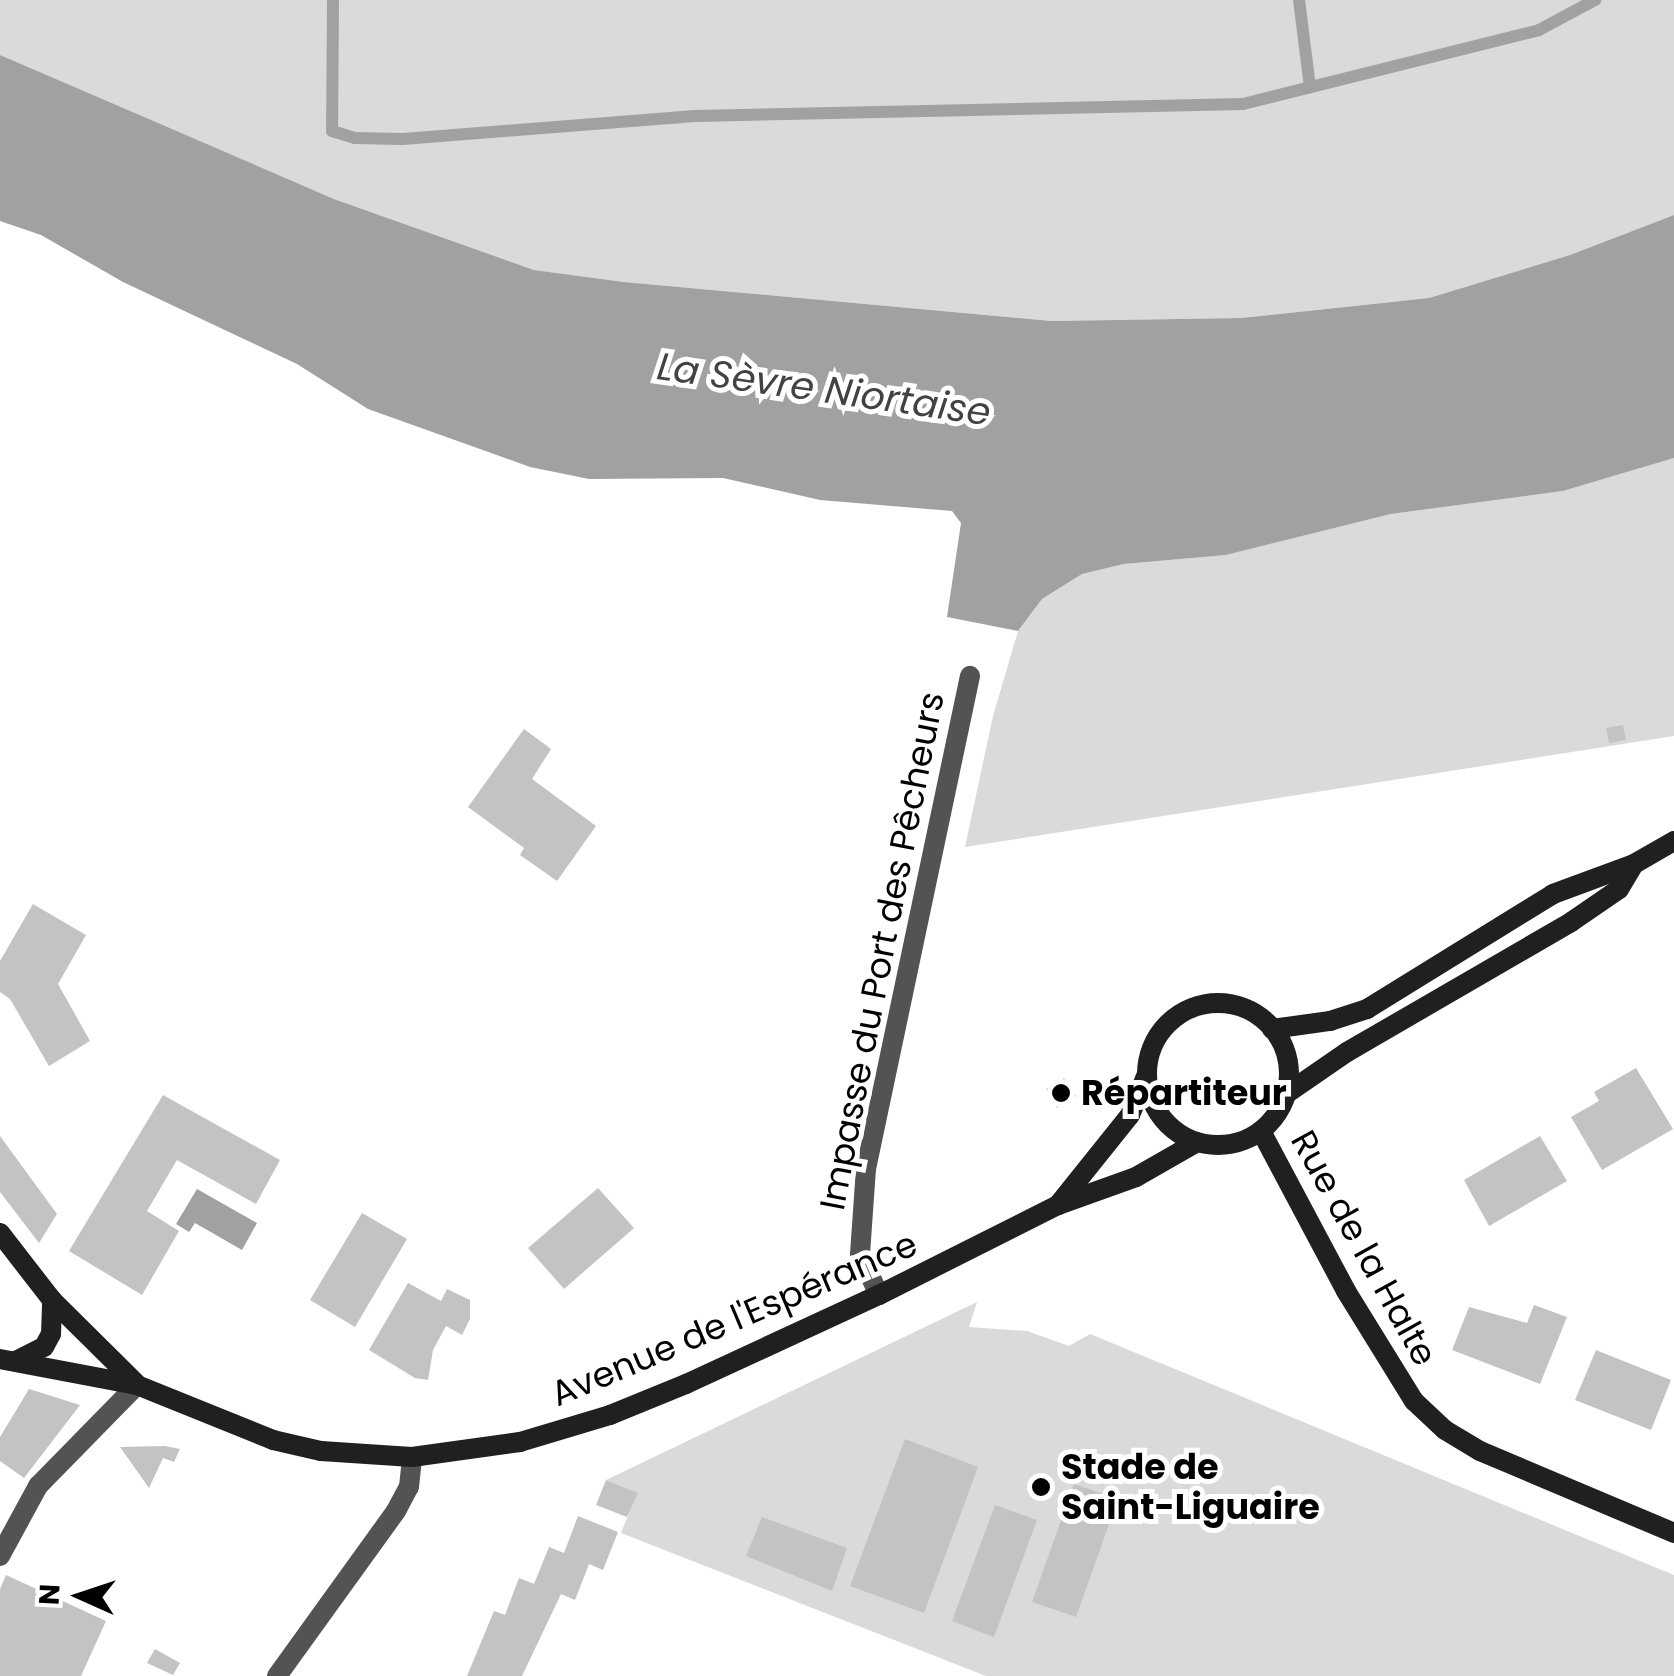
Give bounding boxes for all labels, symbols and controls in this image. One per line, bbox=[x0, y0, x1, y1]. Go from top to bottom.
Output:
water label: La Sèvre Niortaise bbox=[654, 343, 994, 435]
street label: Impasse du Port des Pêcheurs bbox=[811, 688, 953, 1214]
place label: Répartiteur bbox=[1081, 1072, 1287, 1114]
marker: Répartiteur bbox=[1050, 1082, 1072, 1104]
street label: Rue de la Halte bbox=[1282, 1123, 1446, 1373]
street label: Avenue de l'Espérance bbox=[545, 1223, 923, 1415]
place label: Stade de Saint-Liguaire bbox=[1061, 1446, 1320, 1528]
marker: Stade de Saint-Liguaire bbox=[1030, 1476, 1052, 1498]
north arrow bbox=[30, 1546, 130, 1646]
text: N bbox=[30, 1583, 70, 1606]

